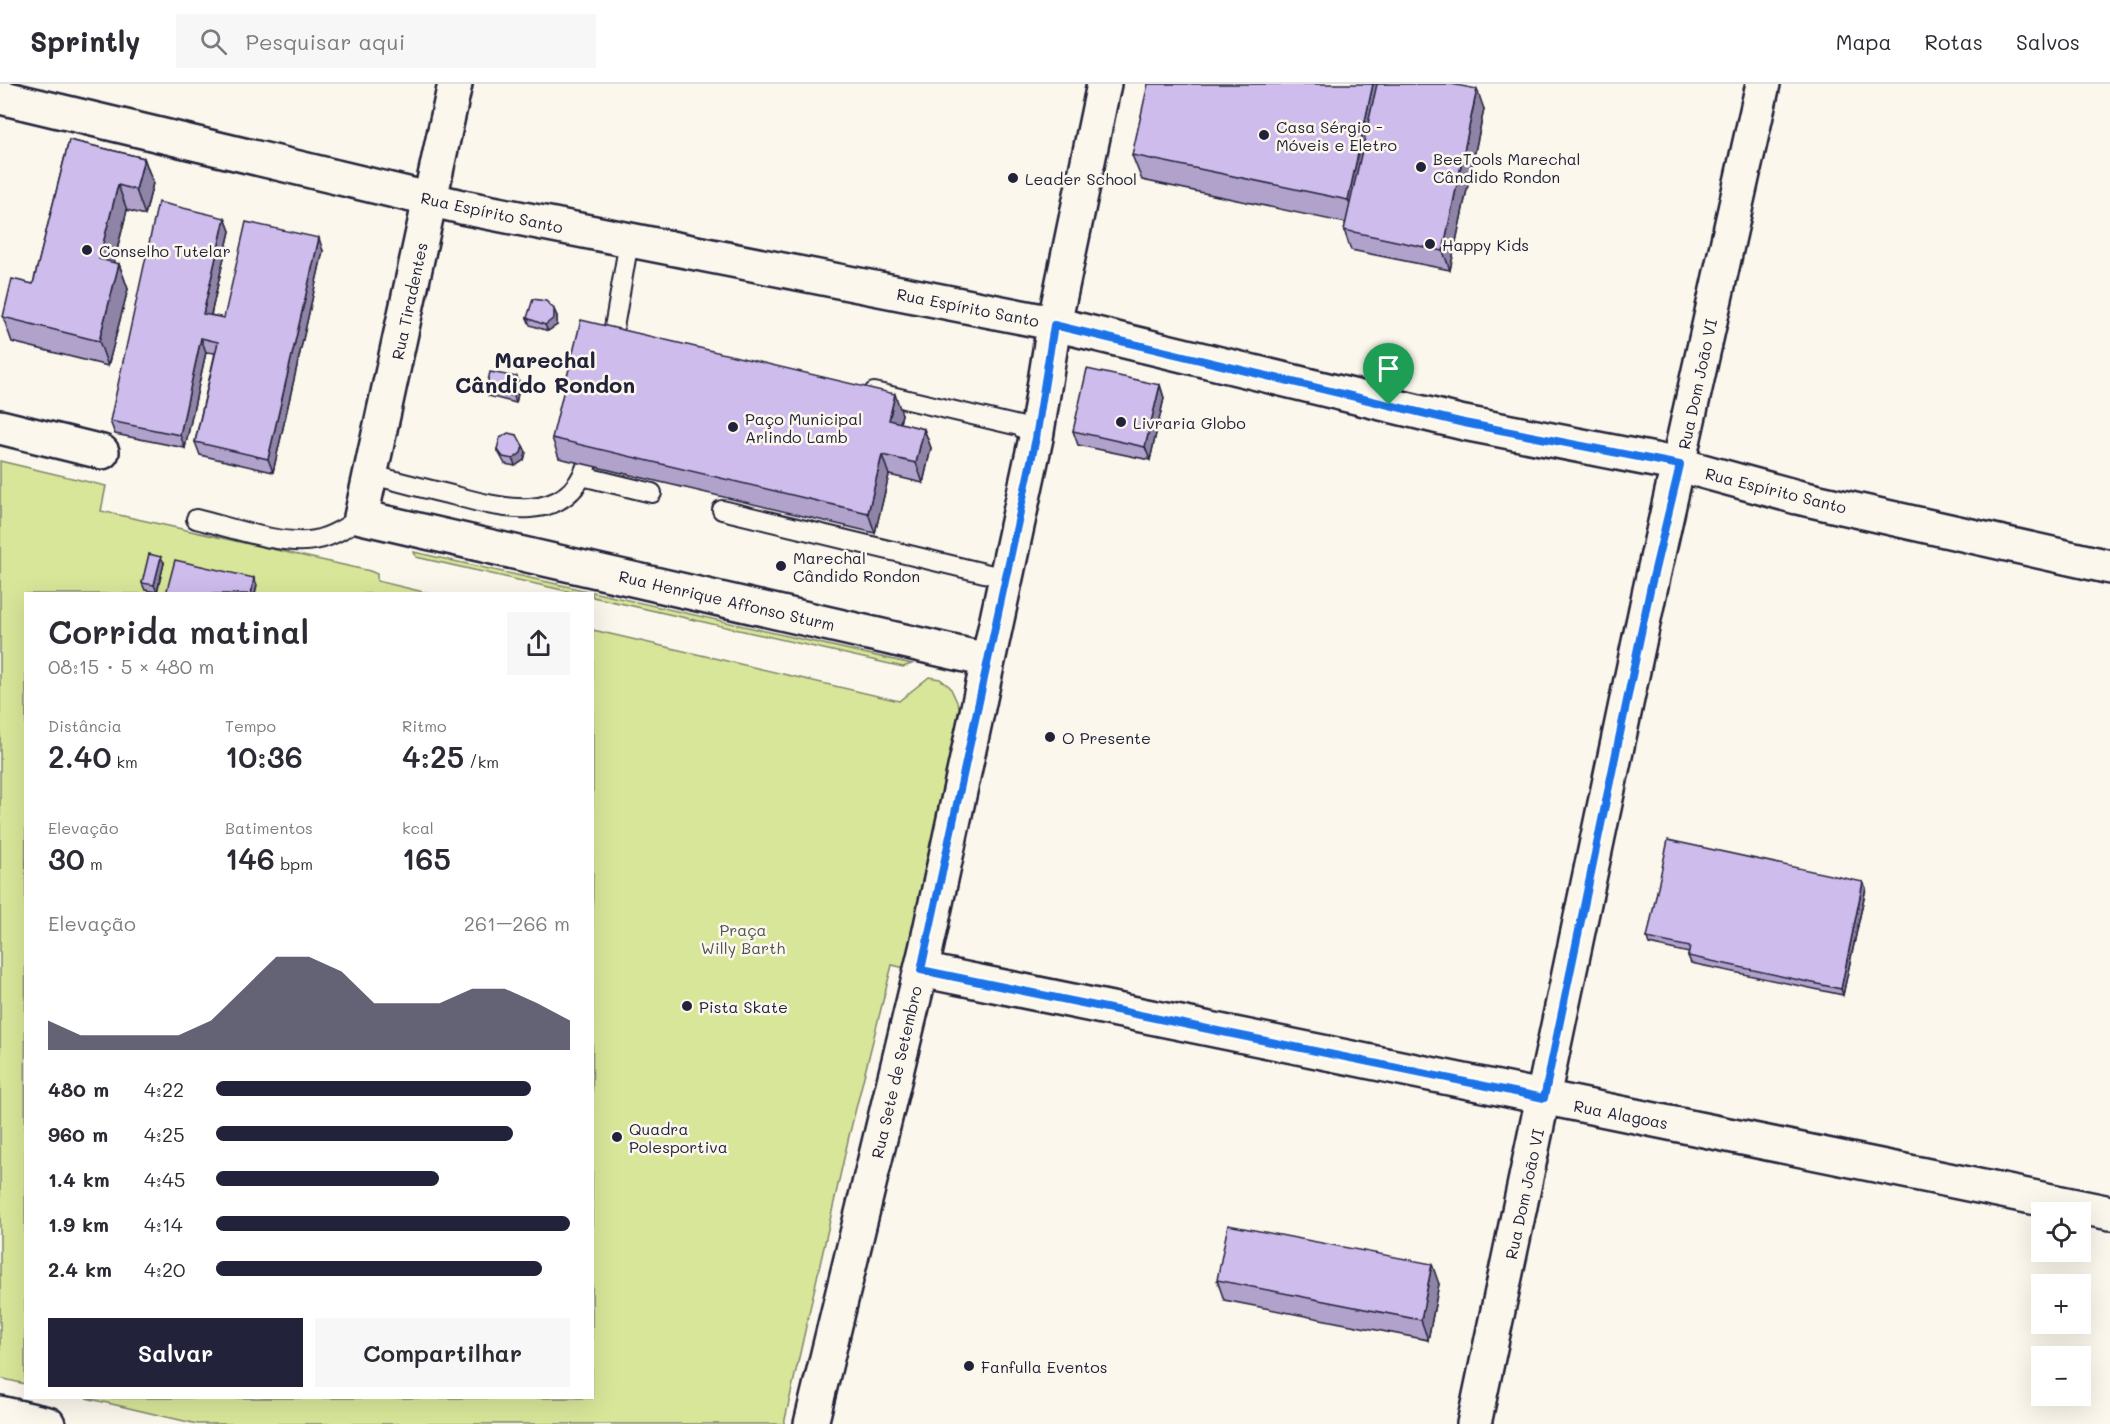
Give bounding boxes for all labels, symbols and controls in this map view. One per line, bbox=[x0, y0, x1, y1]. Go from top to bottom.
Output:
search box bbox=[176, 14, 596, 68]
text: Sprintly bbox=[30, 23, 140, 59]
icon: search bbox=[197, 25, 230, 58]
text: Pesquisar aqui bbox=[245, 27, 405, 56]
text: Mapa bbox=[1836, 28, 1892, 55]
text: Rotas bbox=[1925, 28, 1983, 55]
text: Salvos bbox=[2016, 28, 2080, 55]
place label: Casa Sérgio - Móveis e Eletro bbox=[1276, 116, 1397, 155]
marker: Casa Sérgio - Móveis e Eletro bbox=[1257, 128, 1271, 142]
place label: BeeTools Marechal Cândido Rondon bbox=[1433, 148, 1581, 187]
marker: BeeTools Marechal Cândido Rondon bbox=[1414, 160, 1428, 174]
place label: Leader School bbox=[1025, 168, 1137, 189]
marker: Leader School bbox=[1006, 171, 1020, 185]
street label: Rua Espírito Santo bbox=[419, 187, 565, 237]
place label: Happy Kids bbox=[1442, 234, 1529, 255]
marker: Happy Kids bbox=[1423, 237, 1437, 251]
place label: Conselho Tutelar bbox=[99, 240, 231, 261]
street label: Rua Tiradentes bbox=[386, 240, 432, 362]
marker: Conselho Tutelar bbox=[80, 243, 94, 257]
street label: Rua Espírito Santo bbox=[895, 283, 1041, 331]
street label: Rua Dom João VI bbox=[1673, 317, 1721, 451]
pin bbox=[1363, 343, 1414, 405]
district label: Marechal Cândido Rondon bbox=[455, 345, 635, 399]
icon: arrive bbox=[1372, 352, 1405, 385]
place label: Paço Municipal Arlindo Lamb bbox=[745, 408, 862, 447]
place label: Livraria Globo bbox=[1133, 412, 1246, 433]
marker: Livraria Globo bbox=[1114, 415, 1128, 429]
marker: Paço Municipal Arlindo Lamb bbox=[726, 420, 740, 434]
street label: Rua Espírito Santo bbox=[1703, 462, 1849, 518]
place label: Marechal Cândido Rondon bbox=[793, 547, 920, 586]
marker: Marechal Cândido Rondon bbox=[774, 559, 788, 573]
street label: Rua Henrique Affonso Sturm bbox=[617, 565, 837, 635]
text: Corrida matinal bbox=[48, 609, 309, 652]
button: share bbox=[507, 612, 570, 675]
text: 08:15 · 5 × 480 m bbox=[48, 653, 215, 679]
text: Distância bbox=[48, 715, 122, 736]
text: Tempo bbox=[225, 715, 276, 736]
text: Ritmo bbox=[402, 715, 446, 736]
place label: O Presente bbox=[1062, 727, 1151, 748]
marker: O Presente bbox=[1043, 730, 1057, 744]
text: 2.40 bbox=[48, 736, 111, 776]
text: 10:36 bbox=[225, 736, 303, 776]
text: 4:25 bbox=[402, 736, 464, 776]
text: km bbox=[111, 751, 138, 772]
text: /km bbox=[464, 751, 499, 772]
text: Elevação bbox=[48, 817, 118, 838]
text: Batimentos bbox=[225, 817, 313, 838]
text: kcal bbox=[402, 817, 434, 838]
text: 30 bbox=[48, 838, 85, 878]
text: 146 bbox=[225, 838, 275, 878]
text: 165 bbox=[402, 838, 451, 878]
text: m bbox=[85, 853, 103, 874]
text: bpm bbox=[275, 853, 313, 874]
text: Elevação bbox=[48, 910, 136, 936]
text: 261–266 m bbox=[464, 910, 570, 936]
park label: Praça Willy Barth bbox=[701, 919, 785, 958]
street label: Rua Sete de Setembro bbox=[866, 984, 926, 1160]
place label: Pista Skate bbox=[699, 996, 788, 1017]
marker: Pista Skate bbox=[680, 999, 694, 1013]
text: 480 m bbox=[48, 1076, 109, 1102]
text: 4:22 bbox=[144, 1076, 184, 1102]
street label: Rua Alagoas bbox=[1572, 1095, 1670, 1133]
place label: Quadra Polesportiva bbox=[629, 1118, 728, 1157]
text: 960 m bbox=[48, 1121, 108, 1147]
text: 4:25 bbox=[144, 1121, 185, 1147]
street label: Rua Dom João VI bbox=[1500, 1127, 1548, 1261]
marker: Quadra Polesportiva bbox=[610, 1130, 624, 1144]
text: 1.4 km bbox=[48, 1166, 110, 1192]
text: 4:45 bbox=[144, 1166, 185, 1192]
map controls bbox=[2031, 1202, 2091, 1406]
button: locate bbox=[2031, 1202, 2091, 1262]
text: 1.9 km bbox=[48, 1211, 109, 1237]
text: 4:14 bbox=[144, 1211, 183, 1237]
text: 2.4 km bbox=[48, 1256, 112, 1282]
text: 4:20 bbox=[144, 1256, 185, 1282]
button: + bbox=[2031, 1274, 2091, 1334]
button: Salvar bbox=[48, 1318, 303, 1387]
button: Compartilhar bbox=[315, 1318, 570, 1387]
button: − bbox=[2031, 1346, 2091, 1406]
place label: Fanfulla Eventos bbox=[981, 1356, 1108, 1377]
marker: Fanfulla Eventos bbox=[962, 1359, 976, 1373]

